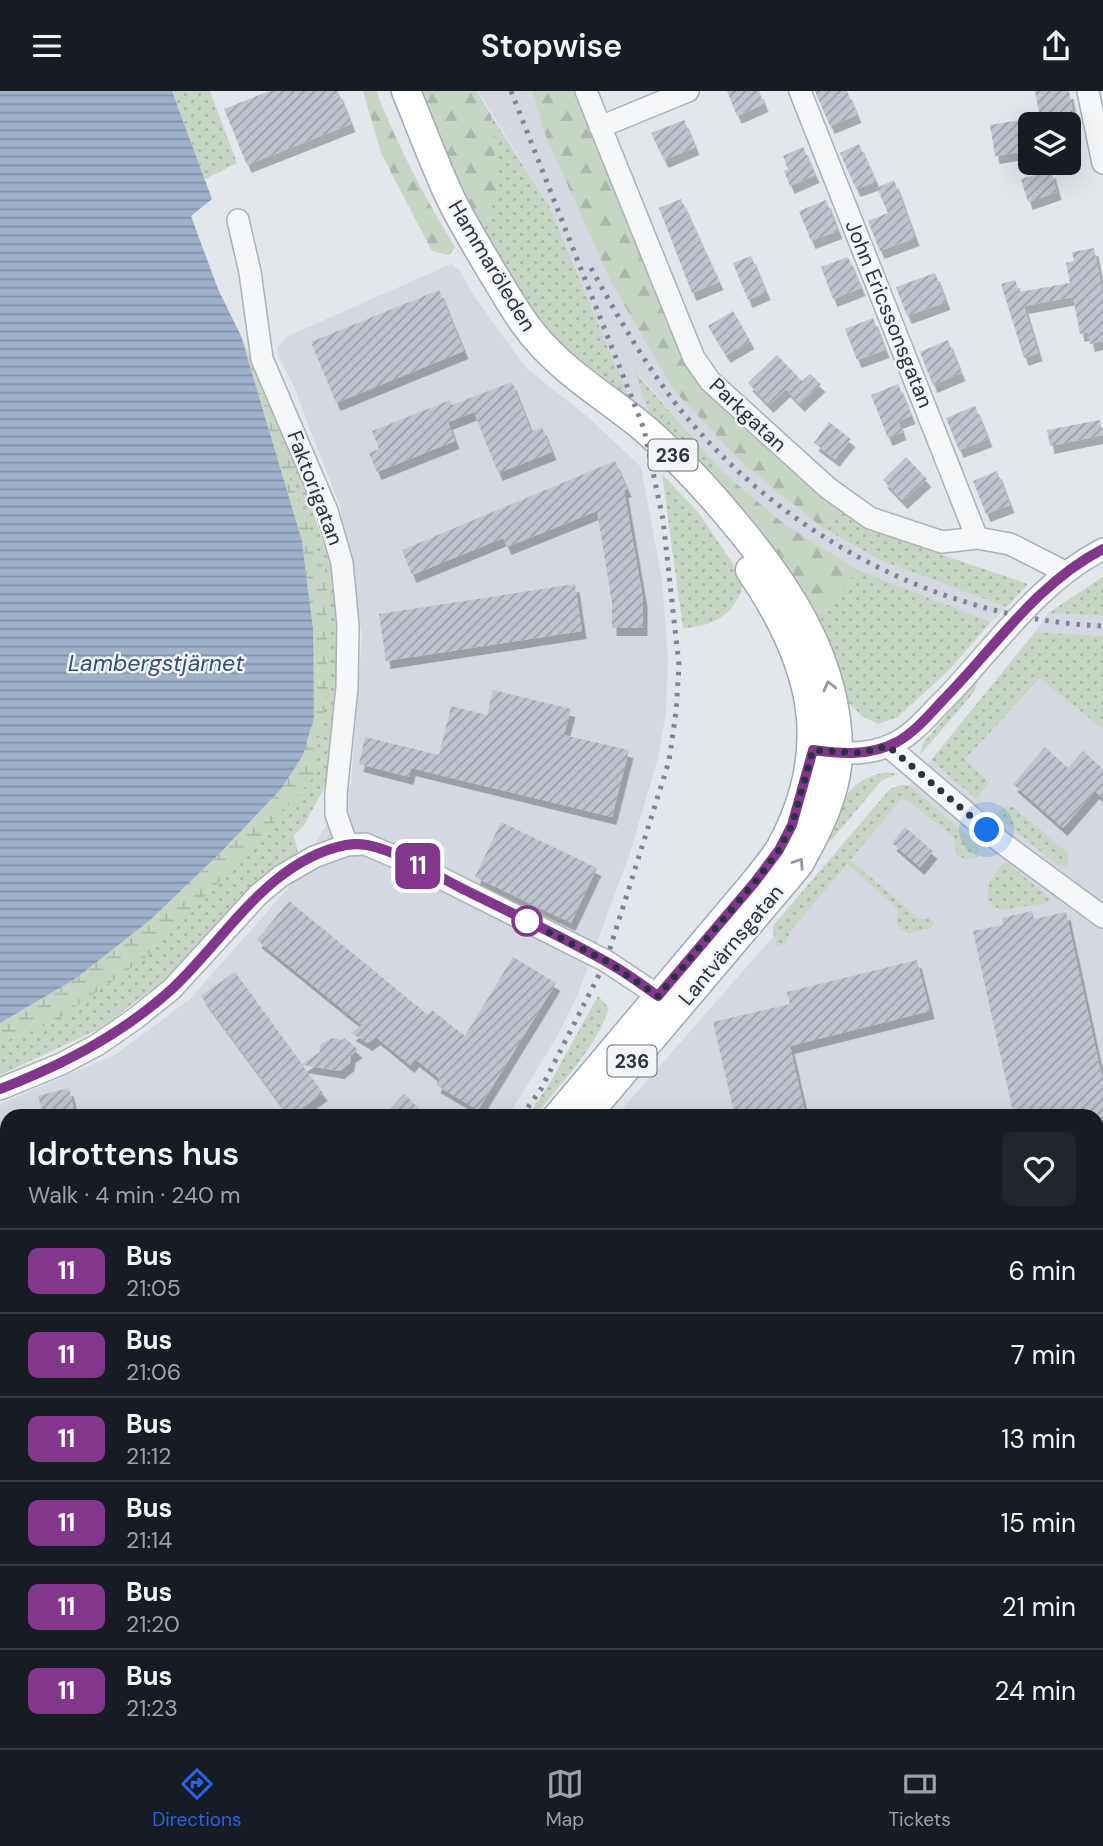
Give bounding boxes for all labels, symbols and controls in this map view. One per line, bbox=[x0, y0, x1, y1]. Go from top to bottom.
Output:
text: Stopwise bbox=[481, 25, 622, 67]
icon: menu bbox=[28, 27, 66, 65]
icon: share bbox=[1037, 27, 1075, 65]
map controls bbox=[1018, 112, 1081, 175]
button: layers bbox=[1018, 112, 1081, 175]
street label: Hammaröleden bbox=[442, 195, 542, 337]
street label: John Ericssonsgatan bbox=[839, 216, 939, 412]
street label: Parkgatan bbox=[703, 372, 793, 458]
street label: Faktorigatan bbox=[280, 427, 350, 549]
road number: 236 bbox=[648, 439, 698, 471]
water label: Lambergstjärnet bbox=[68, 648, 244, 678]
one-way arrow bbox=[823, 680, 837, 692]
your location bbox=[969, 812, 1004, 847]
line badge: 11 bbox=[386, 843, 450, 889]
text: 11 bbox=[409, 850, 427, 881]
one-way arrow bbox=[790, 857, 803, 870]
street label: Lantvärnsgatan bbox=[672, 879, 790, 1011]
unlabelled marker bbox=[512, 906, 542, 936]
road number: 236 bbox=[608, 1045, 656, 1077]
text: Idrottens hus bbox=[28, 1132, 239, 1175]
button: heart bbox=[1002, 1132, 1076, 1206]
text: Walk · 4 min · 240 m bbox=[28, 1180, 240, 1210]
text: Bus bbox=[126, 1239, 172, 1273]
text: 6 min bbox=[1008, 1254, 1076, 1288]
text: 11 bbox=[58, 1255, 75, 1286]
text: 21:05 bbox=[126, 1273, 181, 1303]
text: Bus bbox=[126, 1323, 172, 1357]
text: 7 min bbox=[1011, 1338, 1076, 1372]
text: 11 bbox=[58, 1339, 75, 1370]
text: 21:06 bbox=[126, 1357, 181, 1387]
text: Bus bbox=[126, 1407, 172, 1441]
text: 13 min bbox=[1001, 1422, 1076, 1456]
text: 11 bbox=[58, 1423, 75, 1454]
text: 21:12 bbox=[126, 1441, 172, 1471]
text: Bus bbox=[126, 1491, 172, 1525]
text: 15 min bbox=[1001, 1506, 1076, 1540]
text: 11 bbox=[58, 1507, 75, 1538]
text: 21:14 bbox=[126, 1525, 172, 1555]
text: Bus bbox=[126, 1575, 172, 1609]
text: 21 min bbox=[1002, 1590, 1076, 1624]
text: 11 bbox=[58, 1591, 75, 1622]
text: 21:20 bbox=[126, 1609, 180, 1639]
text: Bus bbox=[126, 1659, 172, 1693]
text: 24 min bbox=[994, 1674, 1076, 1708]
text: 11 bbox=[58, 1675, 75, 1706]
text: 21:23 bbox=[126, 1693, 178, 1723]
tab: Directions bbox=[152, 1765, 242, 1832]
tab: Map bbox=[546, 1765, 584, 1832]
tab: Tickets bbox=[888, 1765, 951, 1832]

